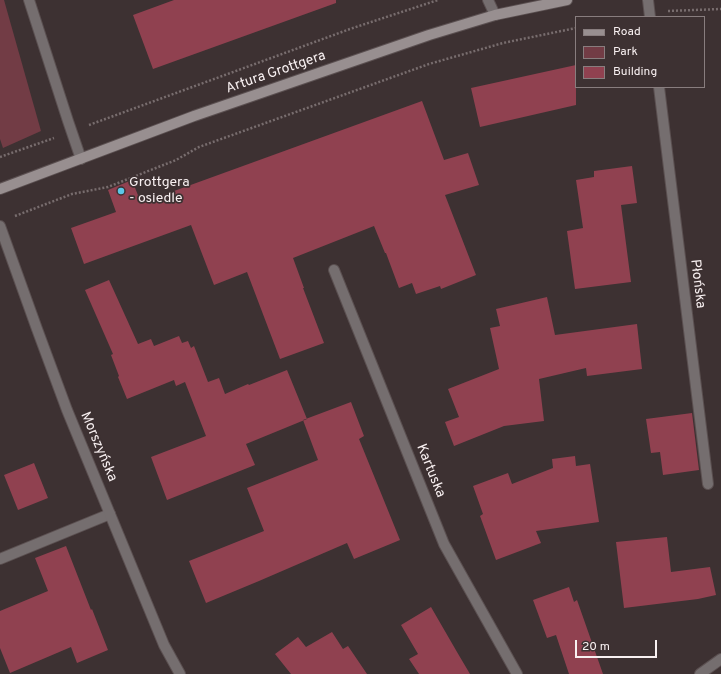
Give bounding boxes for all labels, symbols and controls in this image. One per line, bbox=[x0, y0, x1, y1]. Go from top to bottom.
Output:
legend bbox=[575, 16, 705, 88]
text: Road bbox=[613, 24, 641, 40]
text: Park bbox=[613, 44, 638, 60]
street label: Artura Grottgera bbox=[224, 48, 328, 98]
text: Building bbox=[613, 64, 657, 80]
place label: Grottgera - osiedle bbox=[129, 175, 190, 208]
marker: Grottgera - osiedle bbox=[116, 186, 126, 196]
street label: Płońska bbox=[686, 258, 708, 310]
street label: Morszyńska bbox=[76, 410, 120, 484]
street label: Kartuska bbox=[412, 442, 448, 500]
scale bar bbox=[577, 632, 659, 658]
text: 20 m bbox=[582, 639, 610, 655]

